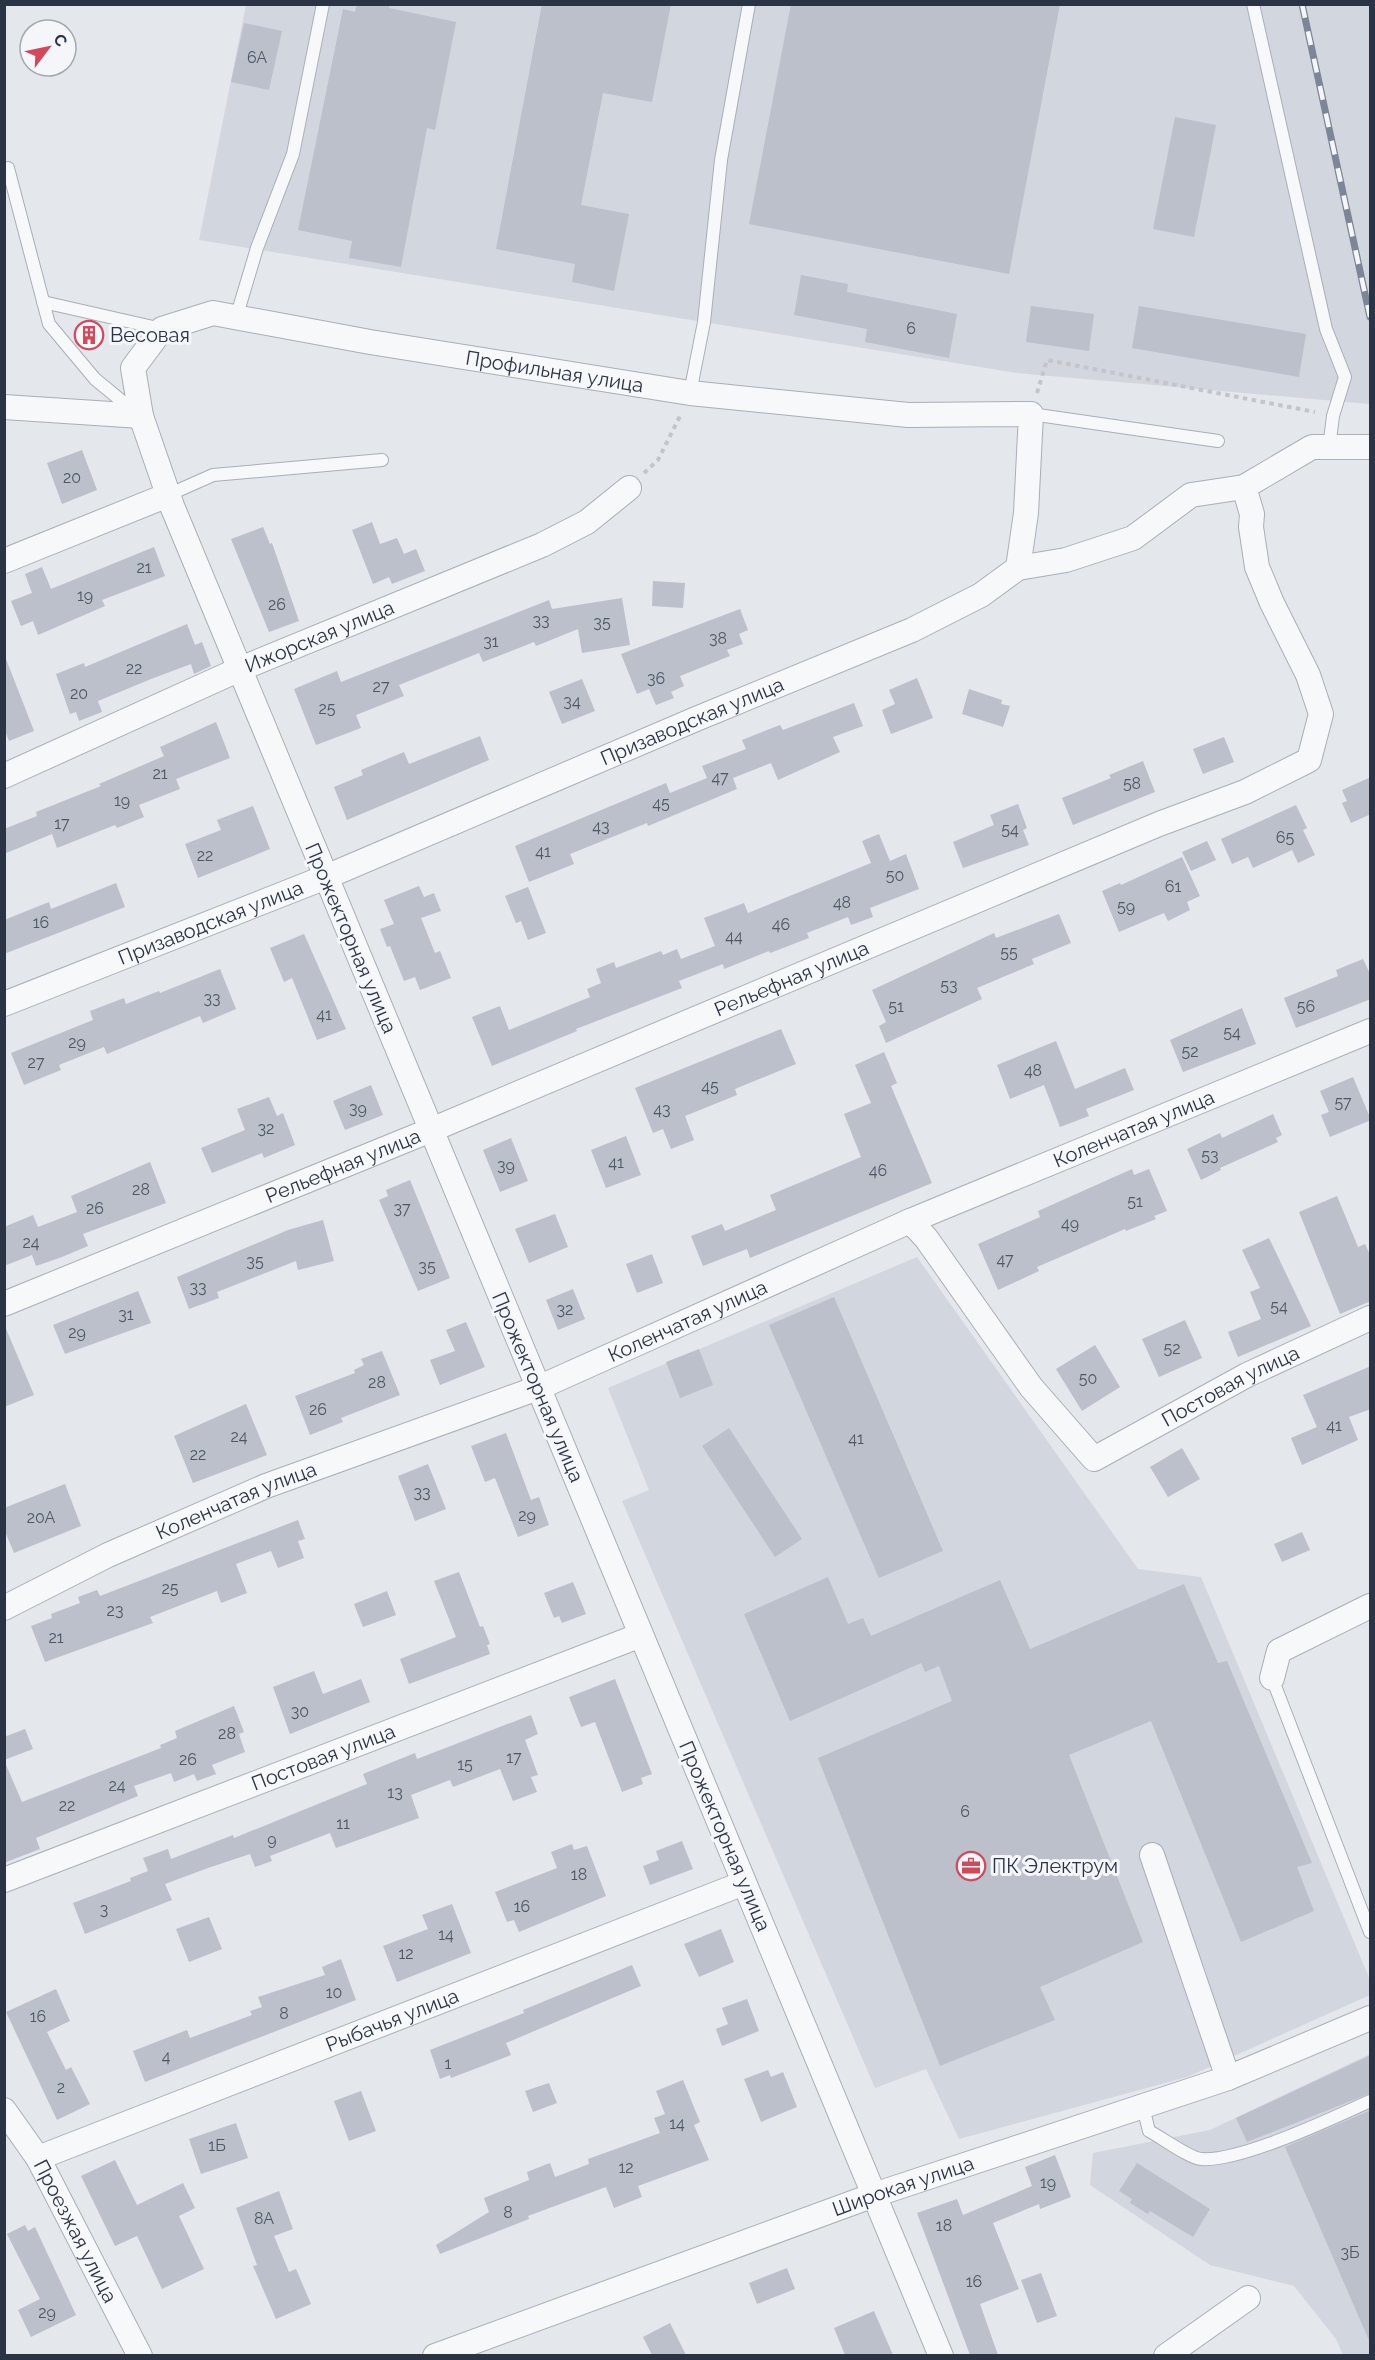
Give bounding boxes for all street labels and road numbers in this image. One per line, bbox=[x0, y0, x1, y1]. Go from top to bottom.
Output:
street label: Профильная улица bbox=[464, 345, 645, 397]
street label: Ижорская улица bbox=[241, 595, 398, 678]
street label: Призаводская улица bbox=[597, 672, 787, 770]
street label: Прожекторная улица bbox=[300, 839, 402, 1037]
street label: Призаводская улица bbox=[115, 875, 306, 970]
street label: Рельефная улица bbox=[711, 935, 872, 1022]
street label: Коленчатая улица bbox=[1050, 1085, 1218, 1173]
street label: Рельефная улица bbox=[262, 1124, 424, 1208]
street label: Коленчатая улица bbox=[604, 1275, 771, 1367]
street label: Прожекторная улица bbox=[487, 1288, 589, 1486]
street label: Постовая улица bbox=[1157, 1341, 1303, 1432]
street label: Коленчатая улица bbox=[152, 1457, 320, 1545]
street label: Постовая улица bbox=[248, 1719, 398, 1796]
street label: Прожекторная улица bbox=[674, 1737, 776, 1935]
street label: Рыбачья улица bbox=[322, 1983, 462, 2057]
street label: Широкая улица bbox=[829, 2151, 977, 2221]
street label: Проезжая улица bbox=[29, 2155, 122, 2307]

